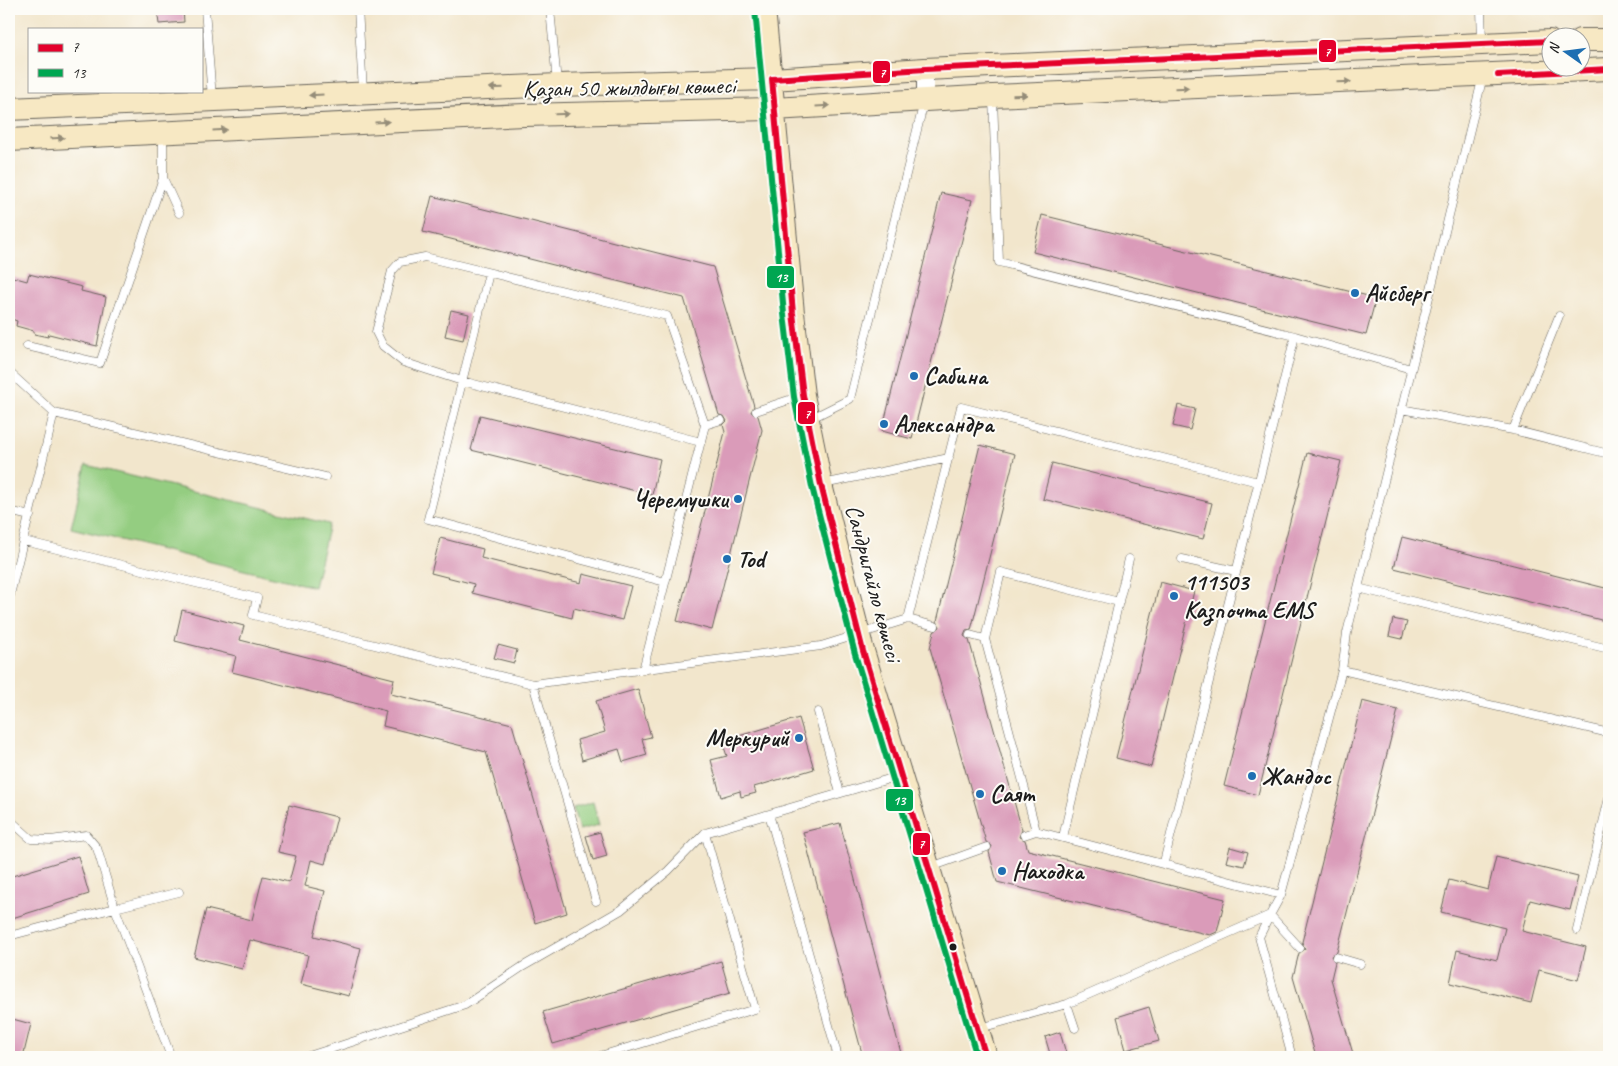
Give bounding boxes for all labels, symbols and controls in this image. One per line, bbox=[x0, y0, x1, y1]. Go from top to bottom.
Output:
legend bbox=[28, 28, 202, 92]
north arrow bbox=[1540, 28, 1590, 78]
text: 7 bbox=[72, 38, 80, 57]
line badge: 7 bbox=[1318, 39, 1337, 63]
text: N bbox=[1545, 40, 1564, 55]
text: 7 bbox=[1324, 43, 1332, 60]
line badge: 7 bbox=[872, 60, 891, 84]
text: 13 bbox=[72, 64, 87, 83]
text: 7 bbox=[879, 64, 887, 81]
street label: Қазан 50 жылдығы көшесі bbox=[522, 70, 738, 105]
one-way arrow bbox=[1337, 77, 1353, 85]
one-way arrow bbox=[1174, 84, 1190, 92]
one-way arrow bbox=[487, 85, 503, 93]
one-way arrow bbox=[1012, 91, 1028, 99]
one-way arrow bbox=[307, 92, 323, 100]
one-way arrow bbox=[815, 102, 831, 110]
one-way arrow bbox=[554, 110, 570, 118]
one-way arrow bbox=[374, 118, 390, 126]
one-way arrow bbox=[212, 126, 228, 134]
one-way arrow bbox=[50, 134, 66, 142]
line badge: 13 bbox=[766, 265, 795, 289]
text: 13 bbox=[775, 269, 789, 286]
place label: Айсберг bbox=[1365, 278, 1432, 308]
marker: Айсберг bbox=[1349, 287, 1361, 299]
place label: Сабина bbox=[924, 361, 990, 391]
marker: Сабина bbox=[908, 370, 920, 382]
line badge: 7 bbox=[797, 401, 816, 425]
text: 7 bbox=[804, 405, 812, 422]
place label: Александра bbox=[894, 409, 996, 439]
marker: Александра bbox=[878, 418, 890, 430]
place label: Черемушки bbox=[633, 484, 730, 514]
marker: Черемушки bbox=[732, 493, 744, 505]
street label: Сандригайло көшесі bbox=[839, 501, 910, 667]
place label: Tod bbox=[737, 544, 769, 574]
marker: Tod bbox=[721, 553, 733, 565]
place label: 111503 Казпочта EMS bbox=[1184, 567, 1318, 626]
marker: 111503 Казпочта EMS bbox=[1168, 590, 1180, 602]
place label: Меркурий bbox=[706, 723, 791, 753]
marker: Меркурий bbox=[793, 732, 805, 744]
place label: Жандос bbox=[1262, 761, 1332, 791]
marker: Жандос bbox=[1246, 770, 1258, 782]
place label: Саят bbox=[990, 779, 1036, 809]
line badge: 13 bbox=[885, 788, 914, 812]
marker: Саят bbox=[974, 788, 986, 800]
text: 13 bbox=[893, 792, 907, 809]
line badge: 7 bbox=[912, 832, 931, 856]
text: 7 bbox=[918, 835, 926, 852]
place label: Находка bbox=[1012, 856, 1086, 886]
marker: Находка bbox=[996, 865, 1008, 877]
unlabelled marker bbox=[948, 942, 958, 952]

